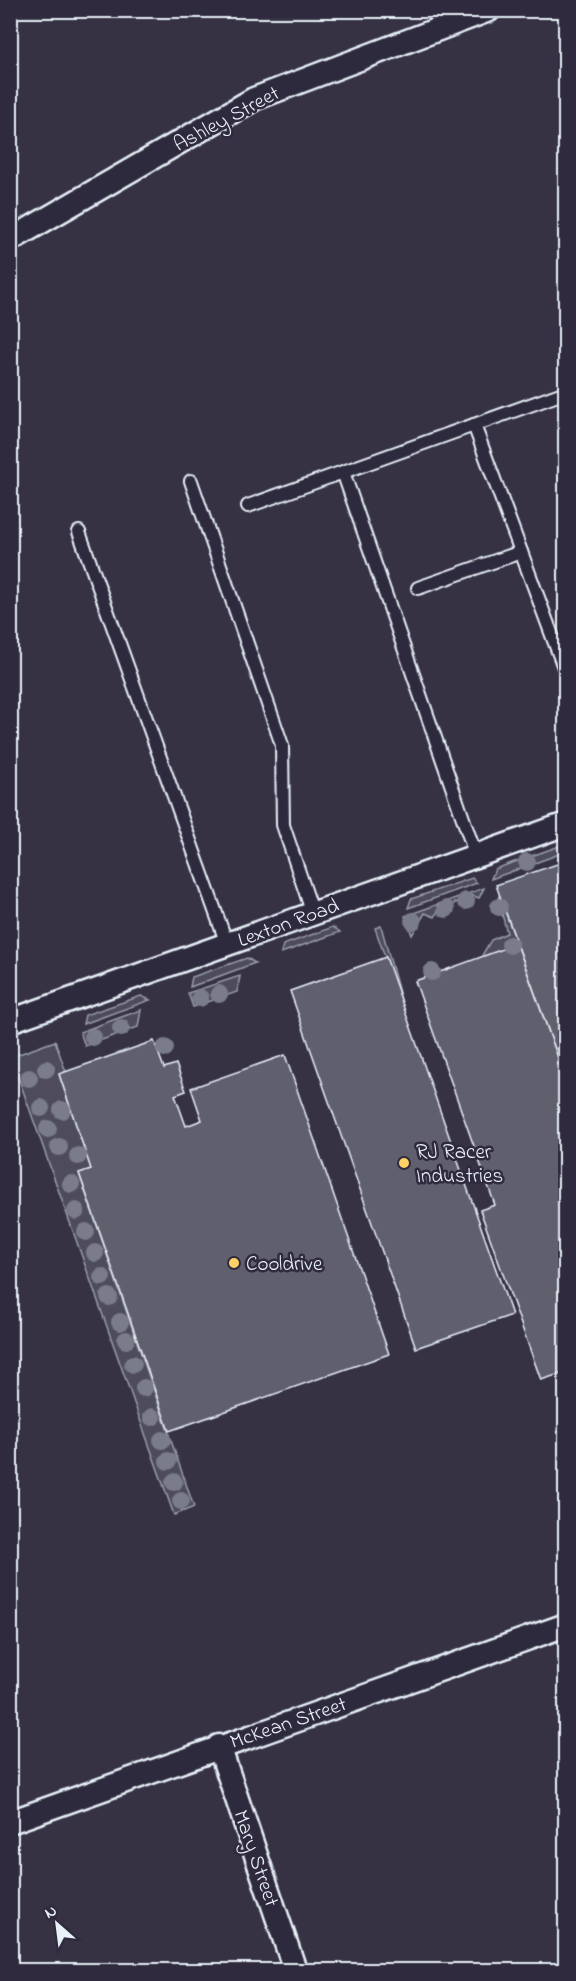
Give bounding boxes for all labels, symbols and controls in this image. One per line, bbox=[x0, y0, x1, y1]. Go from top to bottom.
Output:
street label: Ashley Street bbox=[169, 79, 286, 162]
street label: Lexton Road bbox=[234, 892, 344, 956]
place label: RJ Racer Industries bbox=[416, 1138, 503, 1192]
marker: RJ Racer Industries bbox=[397, 1156, 411, 1170]
place label: Cooldrive bbox=[246, 1250, 323, 1280]
marker: Cooldrive bbox=[227, 1256, 241, 1270]
street label: McKean Street bbox=[226, 1690, 351, 1758]
street label: Mary Street bbox=[223, 1806, 286, 1912]
north arrow bbox=[27, 1894, 87, 1954]
text: N bbox=[40, 1899, 61, 1926]

